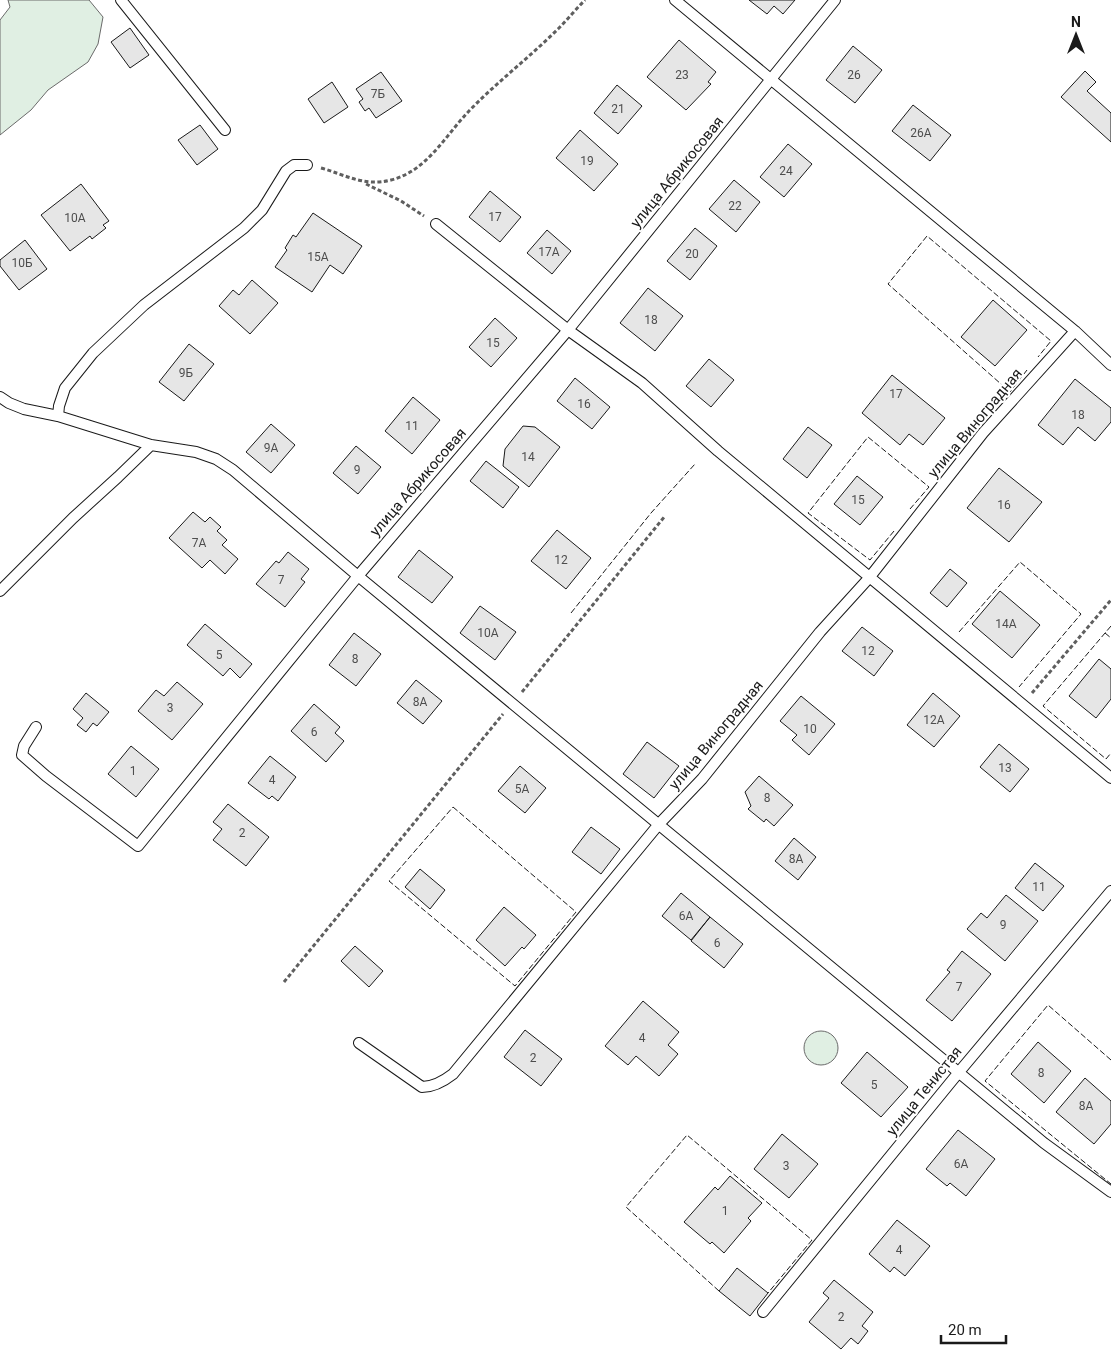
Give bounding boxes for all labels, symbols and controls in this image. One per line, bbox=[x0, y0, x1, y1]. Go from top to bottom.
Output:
north arrow bbox=[1051, 10, 1101, 60]
text: N bbox=[1071, 14, 1081, 30]
house number: 23 bbox=[675, 68, 689, 82]
house number: 26 bbox=[847, 68, 861, 82]
house number: 7Б bbox=[371, 87, 386, 101]
house number: 21 bbox=[611, 102, 625, 116]
street label: улица Абрикосовая bbox=[627, 113, 727, 231]
house number: 26А bbox=[910, 126, 932, 140]
house number: 19 bbox=[580, 154, 594, 168]
house number: 24 bbox=[779, 164, 793, 178]
house number: 22 bbox=[728, 199, 742, 213]
house number: 17 bbox=[488, 210, 502, 224]
house number: 10А bbox=[64, 211, 86, 225]
house number: 17А bbox=[538, 245, 560, 259]
house number: 20 bbox=[685, 247, 699, 261]
house number: 15А bbox=[307, 250, 329, 264]
house number: 10Б bbox=[11, 256, 33, 270]
house number: 18 bbox=[644, 313, 658, 327]
house number: 15 bbox=[486, 336, 500, 350]
street label: улица Виноградная bbox=[924, 365, 1026, 481]
house number: 9Б bbox=[179, 366, 194, 380]
house number: 17 bbox=[889, 387, 903, 401]
house number: 16 bbox=[577, 397, 591, 411]
house number: 18 bbox=[1071, 408, 1085, 422]
house number: 11 bbox=[405, 419, 419, 433]
street label: улица Абрикосовая bbox=[366, 424, 470, 540]
house number: 9А bbox=[264, 441, 278, 455]
house number: 14 bbox=[521, 450, 535, 464]
house number: 9 bbox=[354, 463, 360, 477]
house number: 15 bbox=[851, 493, 865, 507]
house number: 16 bbox=[997, 498, 1011, 512]
house number: 7А bbox=[192, 536, 206, 550]
house number: 12 bbox=[554, 553, 568, 567]
house number: 7 bbox=[278, 573, 285, 587]
house number: 14А bbox=[995, 617, 1017, 631]
house number: 10А bbox=[477, 626, 499, 640]
house number: 12 bbox=[861, 644, 875, 658]
house number: 5 bbox=[216, 648, 223, 662]
house number: 8 bbox=[352, 652, 359, 666]
street label: улица Виноградная bbox=[665, 677, 767, 793]
house number: 8А bbox=[413, 695, 427, 709]
house number: 3 bbox=[167, 701, 173, 715]
house number: 12А bbox=[923, 713, 945, 727]
house number: 10 bbox=[803, 722, 817, 736]
house number: 6 bbox=[311, 725, 318, 739]
house number: 13 bbox=[998, 761, 1012, 775]
house number: 1 bbox=[130, 764, 136, 778]
house number: 4 bbox=[269, 773, 276, 787]
house number: 5А bbox=[515, 782, 529, 796]
house number: 8 bbox=[764, 791, 771, 805]
house number: 2 bbox=[239, 826, 246, 840]
house number: 8А bbox=[789, 852, 803, 866]
house number: 11 bbox=[1032, 880, 1046, 894]
house number: 6А bbox=[679, 909, 693, 923]
house number: 9 bbox=[1000, 918, 1006, 932]
house number: 6 bbox=[714, 936, 721, 950]
house number: 7 bbox=[956, 980, 963, 994]
house number: 4 bbox=[639, 1031, 646, 1045]
street label: улица Тенистая bbox=[883, 1043, 965, 1139]
house number: 2 bbox=[530, 1051, 537, 1065]
house number: 8 bbox=[1038, 1066, 1045, 1080]
house number: 5 bbox=[871, 1078, 878, 1092]
house number: 8А bbox=[1079, 1099, 1093, 1113]
house number: 6А bbox=[954, 1157, 968, 1171]
house number: 3 bbox=[783, 1159, 789, 1173]
house number: 1 bbox=[722, 1204, 728, 1218]
house number: 4 bbox=[896, 1243, 903, 1257]
house number: 2 bbox=[838, 1310, 845, 1324]
scale bar bbox=[941, 1312, 1006, 1344]
text: 20 m bbox=[948, 1321, 982, 1339]

